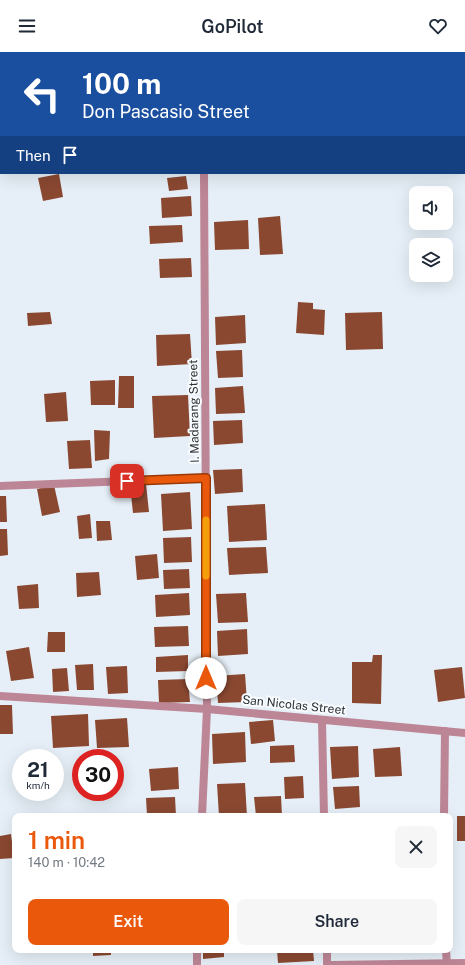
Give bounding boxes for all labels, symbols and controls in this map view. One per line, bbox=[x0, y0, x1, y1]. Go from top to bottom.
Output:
icon: menu bbox=[16, 15, 38, 37]
icon: heart bbox=[427, 15, 449, 37]
text: GoPilot bbox=[201, 16, 264, 37]
text: 100 m bbox=[82, 67, 161, 100]
icon: left bbox=[16, 68, 68, 120]
text: Don Pascasio Street bbox=[82, 101, 250, 122]
icon: arrive bbox=[59, 144, 81, 166]
text: Then bbox=[16, 147, 51, 164]
map controls bbox=[409, 186, 453, 282]
button: sound bbox=[409, 186, 453, 230]
button: layers bbox=[409, 238, 453, 282]
street label: I. Madarang Street bbox=[186, 359, 202, 463]
pin bbox=[110, 464, 144, 498]
icon: arrive bbox=[116, 470, 138, 492]
position arrow bbox=[185, 657, 227, 699]
street label: San Nicolas Street bbox=[242, 693, 347, 717]
speed limit sign: 30 bbox=[72, 749, 124, 801]
text: 21 bbox=[27, 758, 49, 782]
text: km/h bbox=[26, 779, 50, 791]
text: 1 min bbox=[28, 826, 85, 854]
button: close bbox=[395, 826, 437, 868]
text: 140 m · 10:42 bbox=[28, 855, 105, 870]
button: Exit bbox=[28, 899, 229, 945]
button: Share bbox=[237, 899, 437, 945]

